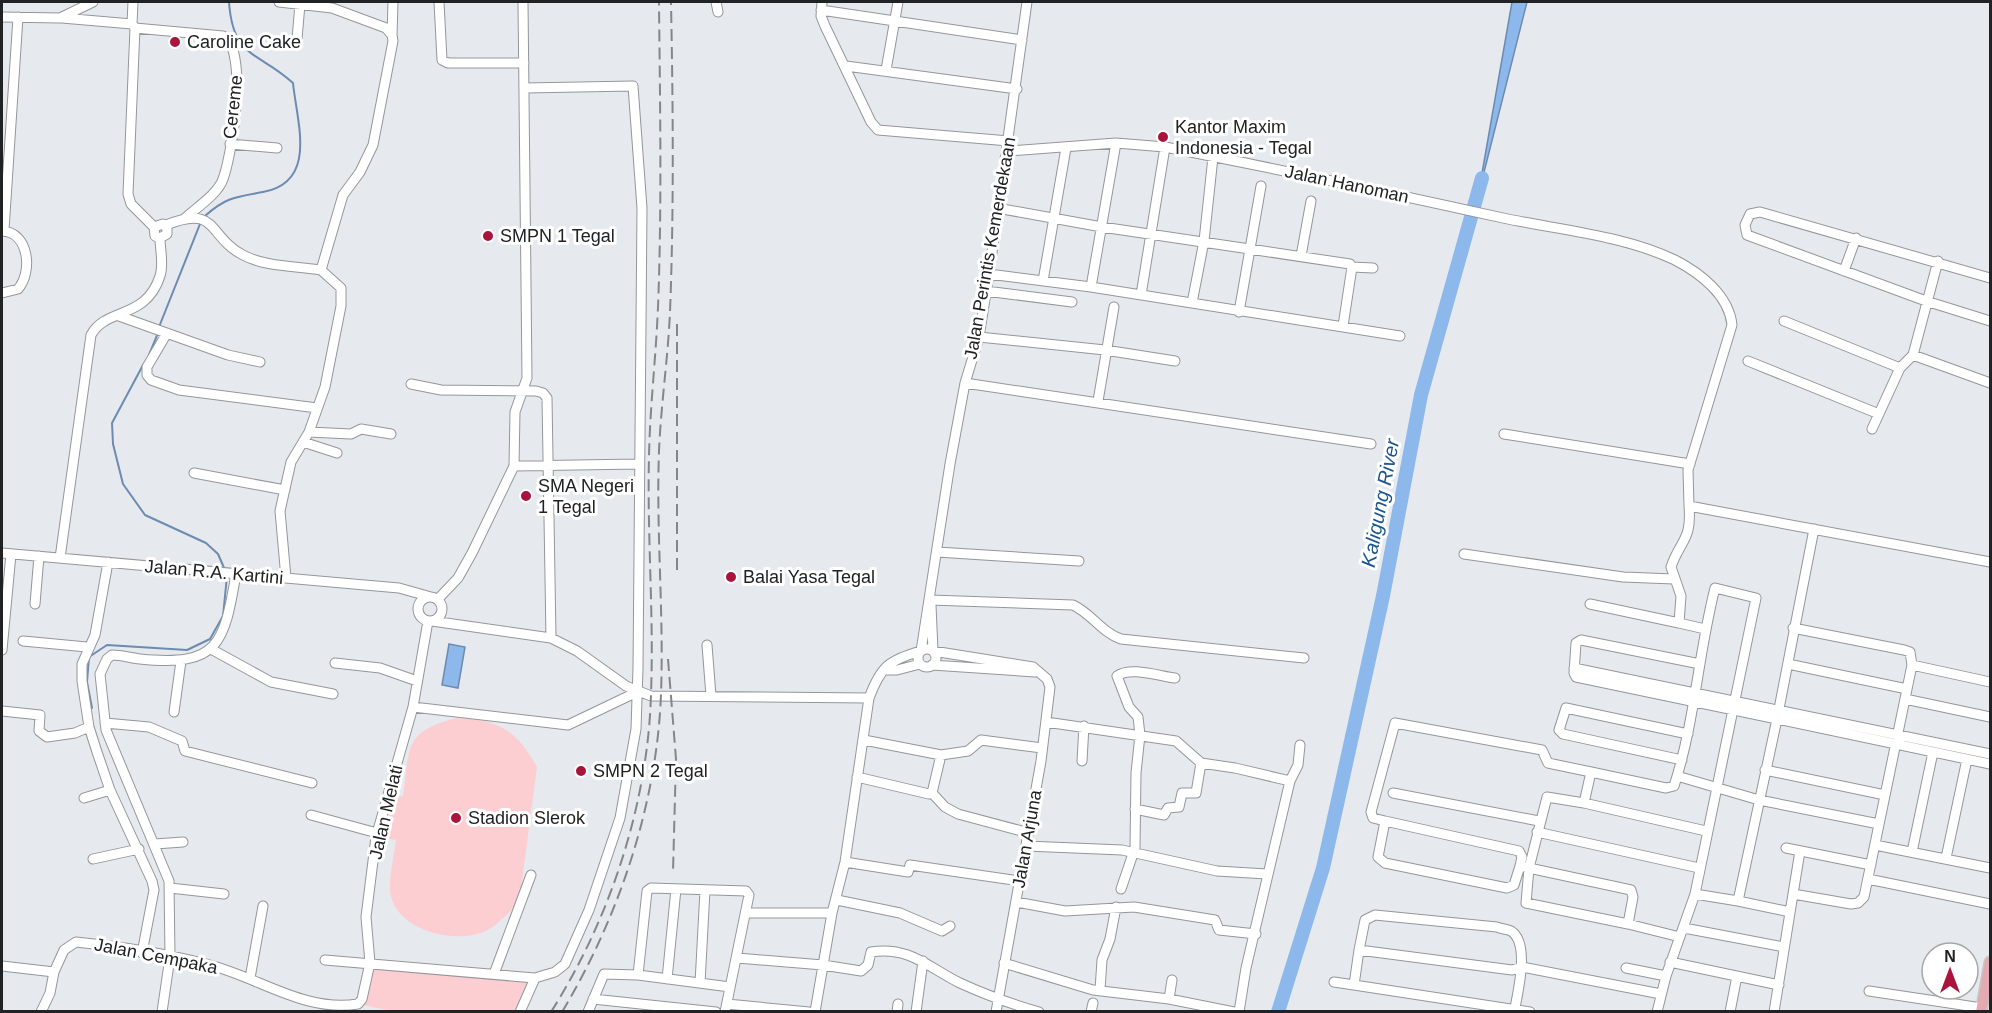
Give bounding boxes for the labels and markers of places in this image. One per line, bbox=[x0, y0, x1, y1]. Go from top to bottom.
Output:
place label: Caroline Cake bbox=[187, 32, 301, 52]
marker: Caroline Cake bbox=[168, 35, 182, 49]
place label: Kantor Maxim Indonesia - Tegal bbox=[1175, 117, 1312, 158]
marker: Kantor Maxim Indonesia - Tegal bbox=[1156, 130, 1170, 144]
place label: SMPN 1 Tegal bbox=[500, 226, 615, 246]
marker: SMPN 1 Tegal bbox=[481, 229, 495, 243]
place label: SMA Negeri 1 Tegal bbox=[538, 476, 634, 517]
marker: SMA Negeri 1 Tegal bbox=[519, 489, 533, 503]
place label: Balai Yasa Tegal bbox=[743, 567, 875, 587]
marker: Balai Yasa Tegal bbox=[724, 570, 738, 584]
place label: SMPN 2 Tegal bbox=[593, 761, 708, 781]
marker: SMPN 2 Tegal bbox=[574, 764, 588, 778]
place label: Stadion Slerok bbox=[468, 808, 586, 828]
marker: Stadion Slerok bbox=[449, 811, 463, 825]

